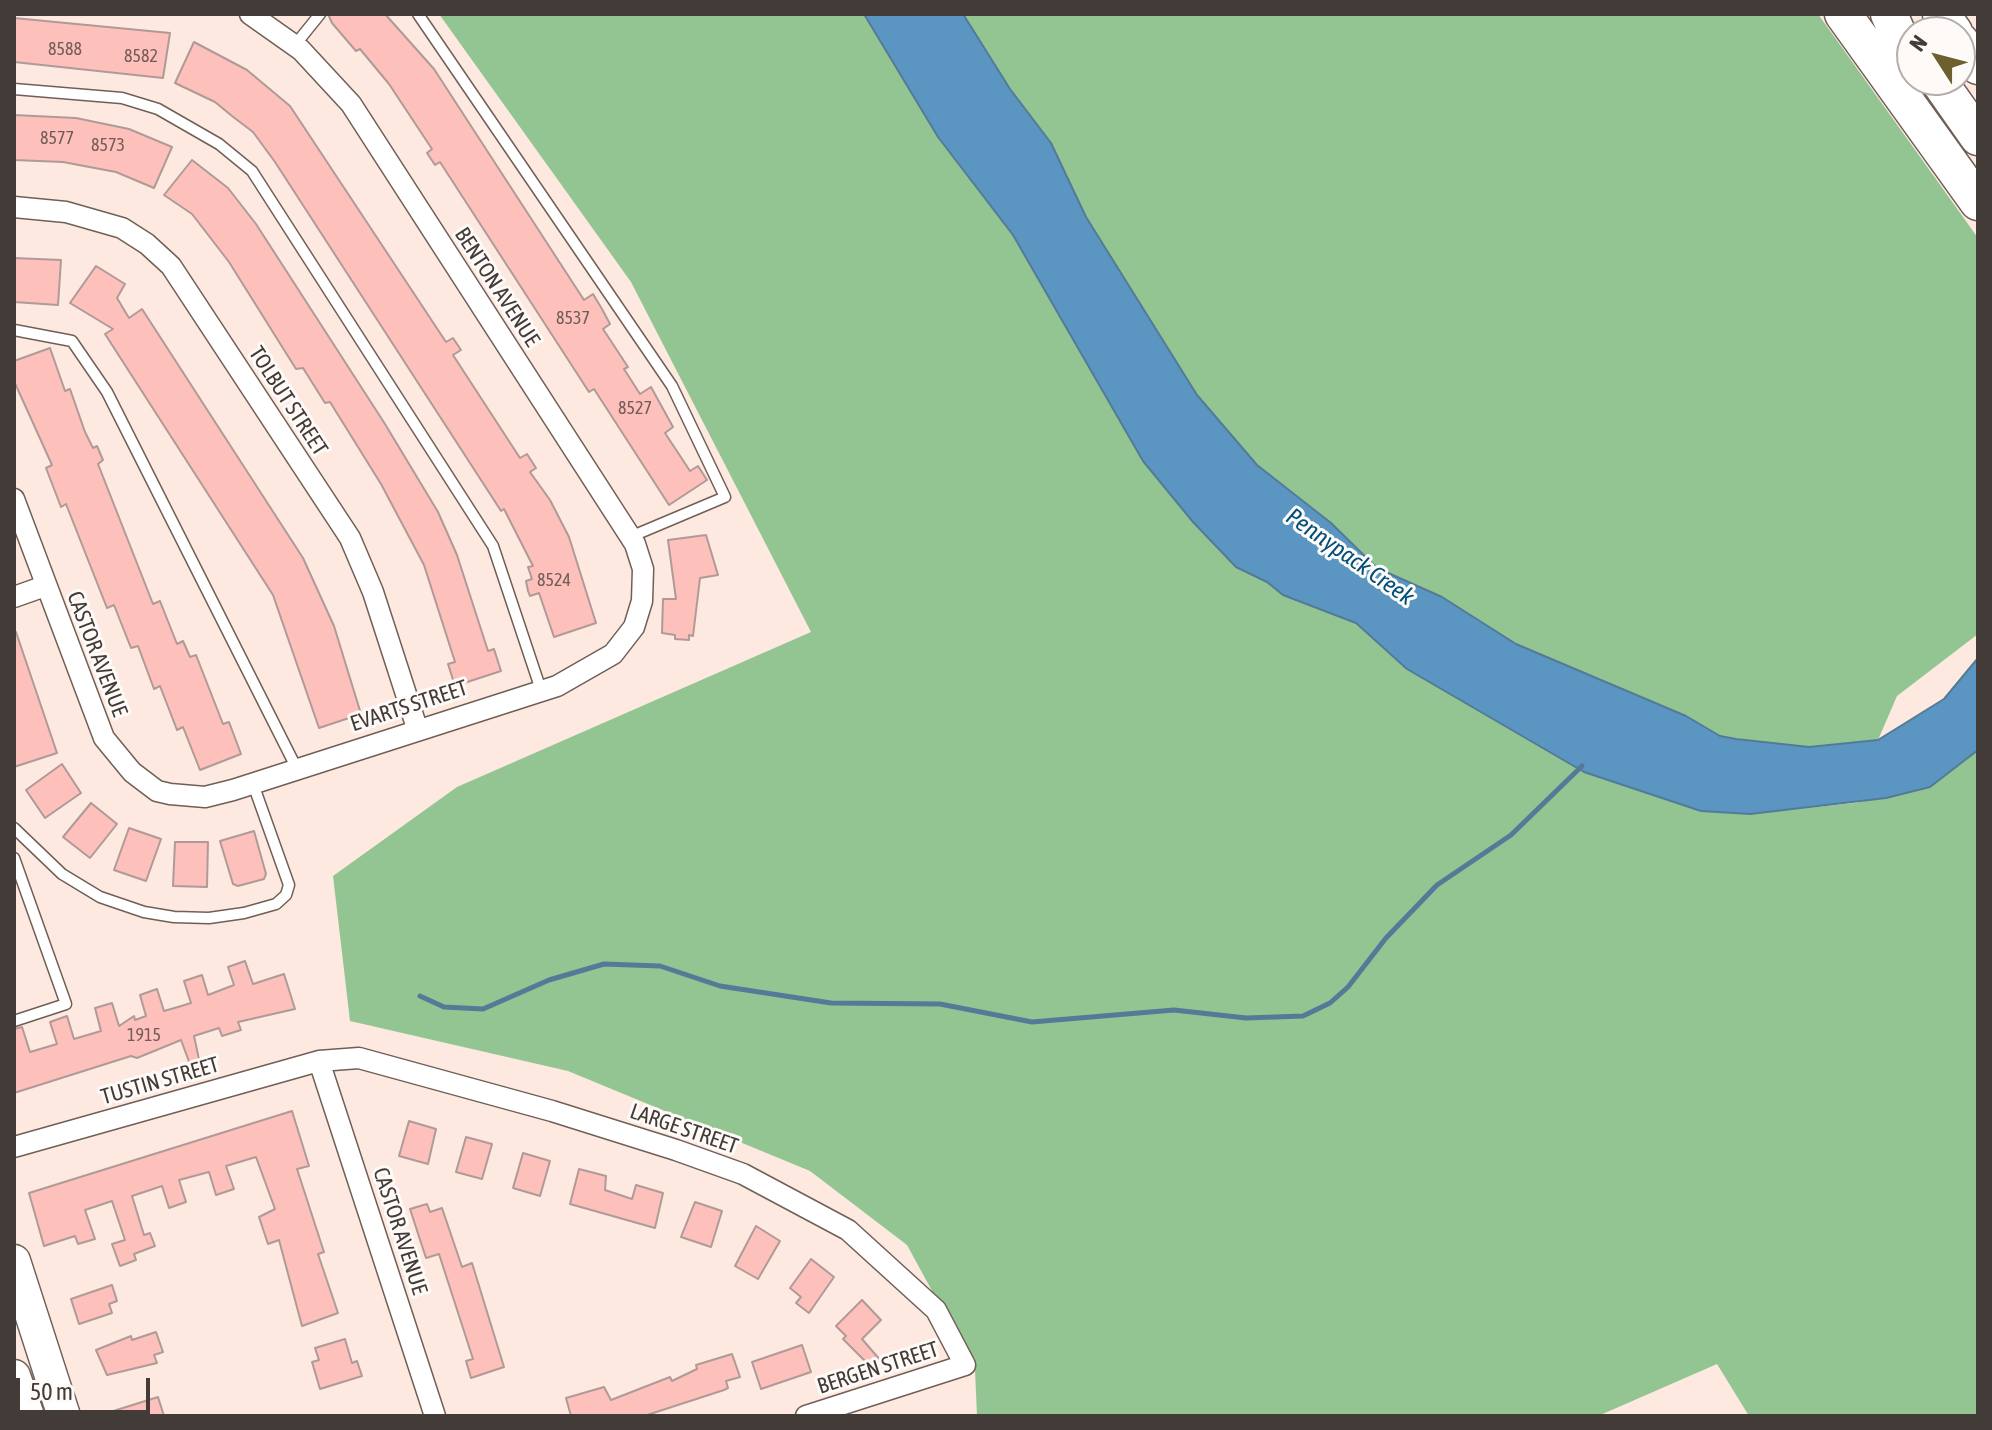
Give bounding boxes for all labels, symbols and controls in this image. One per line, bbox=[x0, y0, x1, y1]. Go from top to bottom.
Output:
north arrow bbox=[1896, 16, 1976, 96]
text: N bbox=[1904, 30, 1933, 56]
house number: 8588 bbox=[48, 38, 82, 60]
house number: 8582 bbox=[124, 45, 158, 67]
house number: 8577 bbox=[40, 127, 74, 149]
house number: 8573 bbox=[91, 134, 125, 156]
street label: BENTON AVENUE bbox=[449, 223, 545, 351]
house number: 8537 bbox=[556, 307, 590, 329]
street label: TOLBUT STREET bbox=[243, 341, 333, 461]
house number: 8527 bbox=[618, 397, 652, 419]
water label: Pennypack Creek bbox=[1280, 502, 1420, 612]
house number: 8524 bbox=[537, 569, 571, 591]
street label: CASTOR AVENUE bbox=[61, 588, 133, 720]
street label: EVARTS STREET bbox=[347, 675, 471, 737]
house number: 1915 bbox=[127, 1024, 161, 1046]
street label: TUSTIN STREET bbox=[98, 1052, 222, 1110]
street label: LARGE STREET bbox=[627, 1098, 741, 1160]
street label: CASTOR AVENUE bbox=[367, 1164, 433, 1298]
street label: BERGEN STREET bbox=[814, 1336, 942, 1400]
scale bar bbox=[20, 1362, 154, 1412]
text: 50 m bbox=[30, 1378, 73, 1405]

